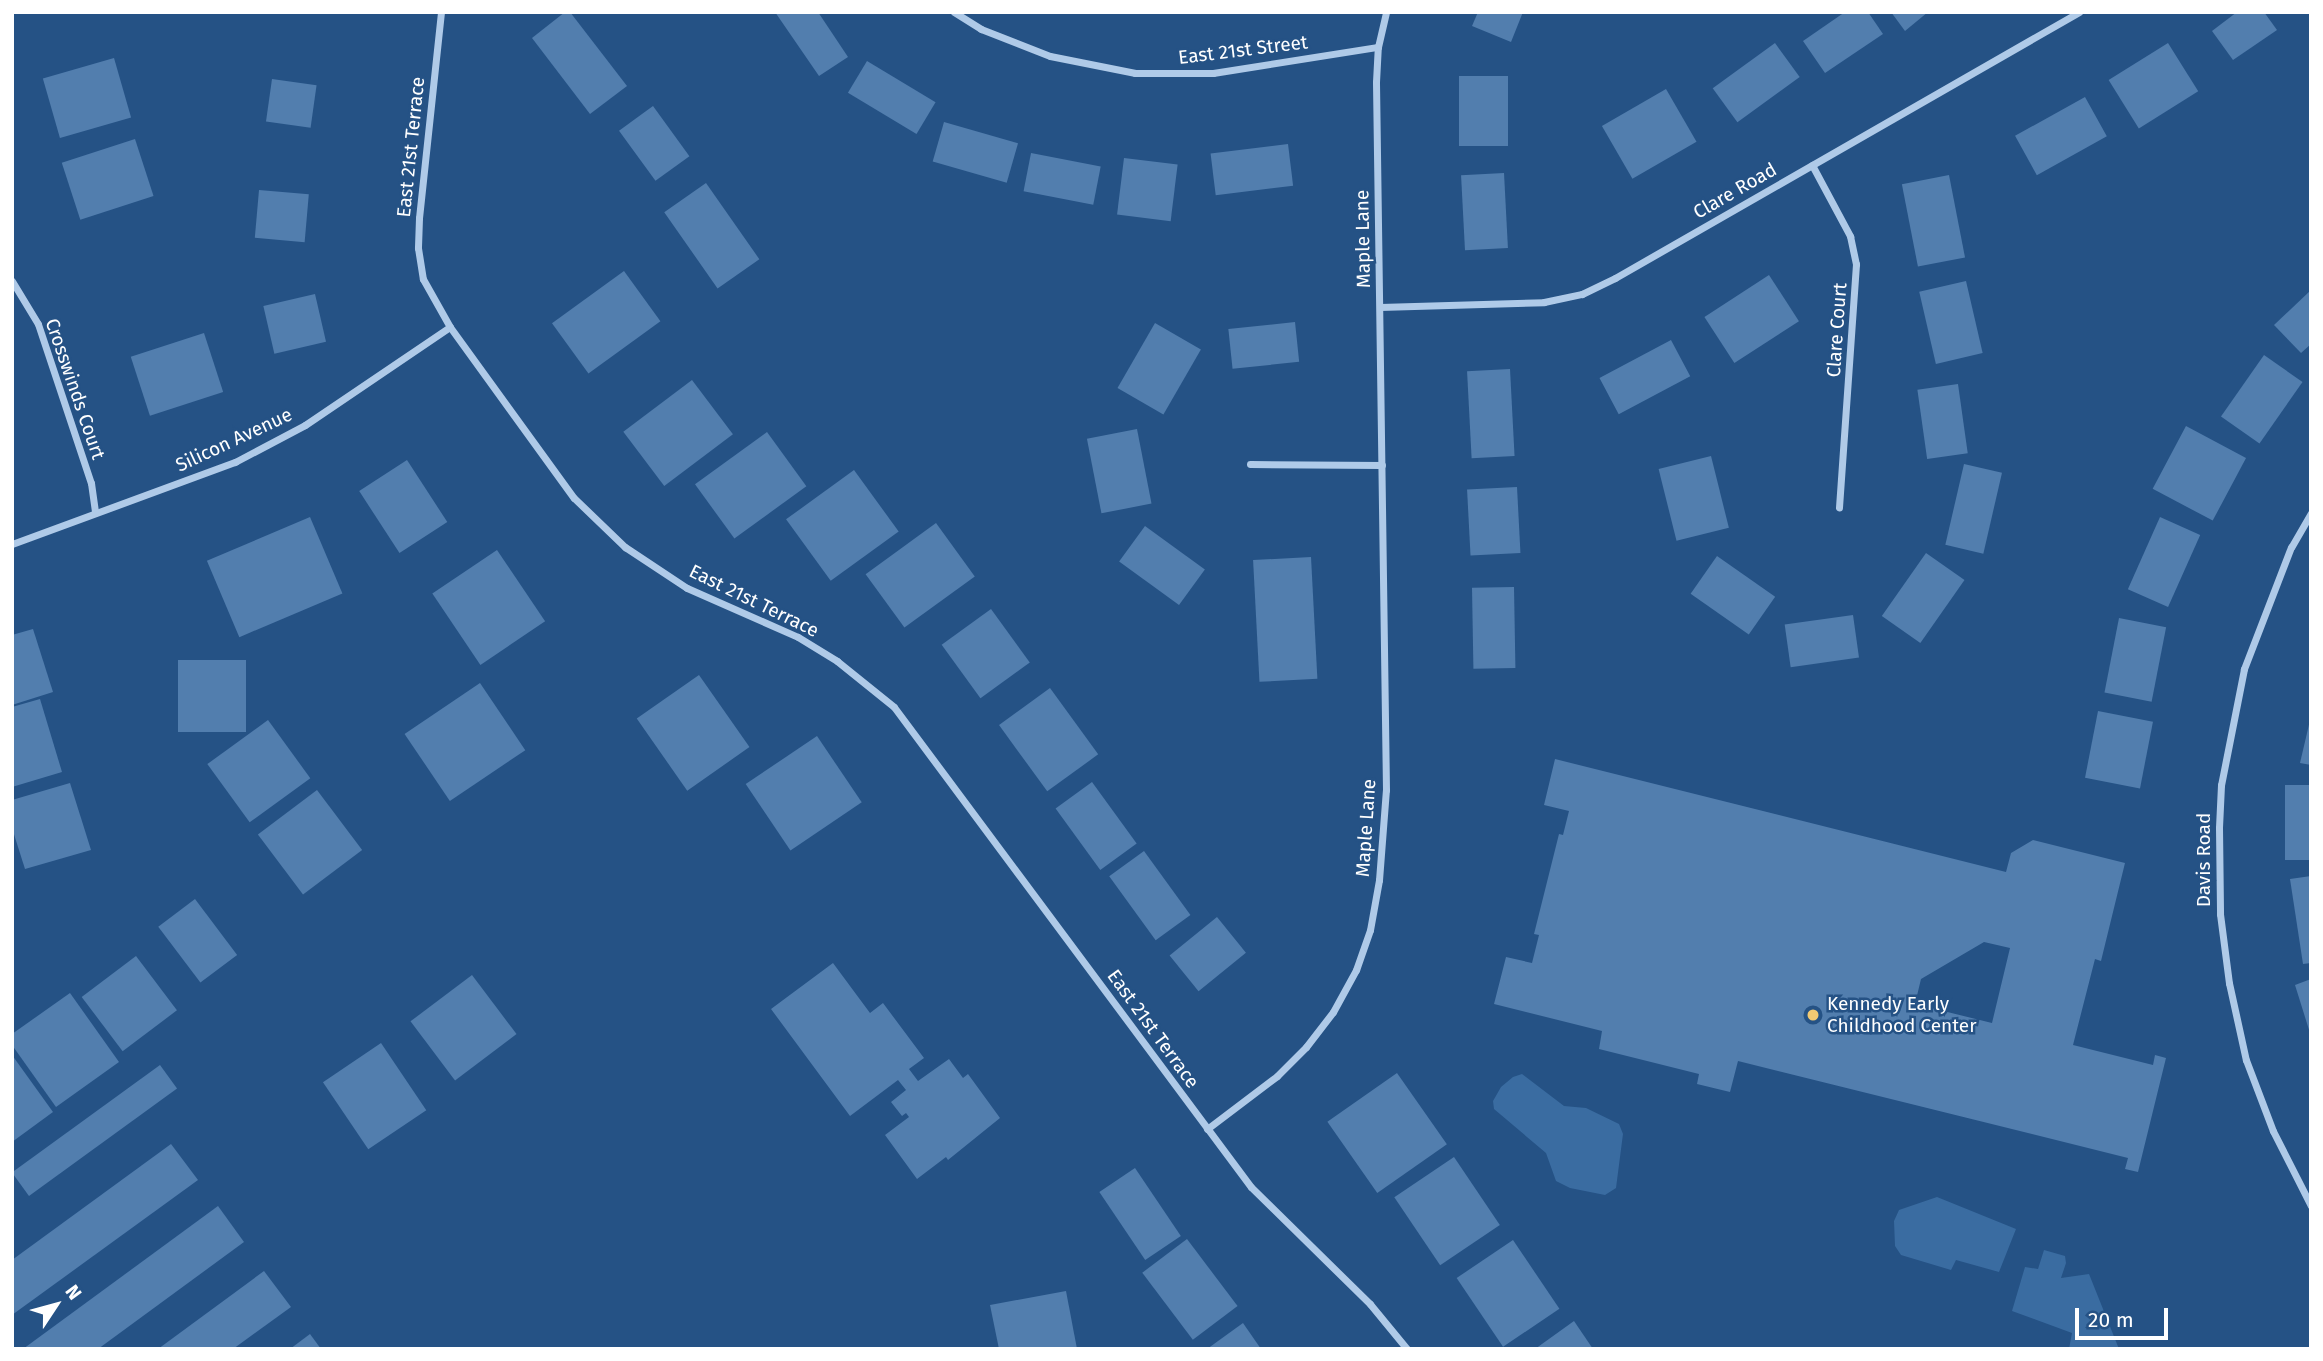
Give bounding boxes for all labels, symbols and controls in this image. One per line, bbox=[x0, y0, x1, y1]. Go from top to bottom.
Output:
street label: East 21st Street bbox=[1177, 31, 1309, 69]
street label: East 21st Terrace bbox=[392, 76, 430, 218]
street label: Clare Road bbox=[1689, 158, 1781, 224]
street label: Maple Lane bbox=[1351, 190, 1375, 288]
street label: Clare Court bbox=[1822, 282, 1852, 378]
street label: Crosswinds Court bbox=[40, 315, 110, 463]
street label: Silicon Avenue bbox=[172, 403, 296, 477]
street label: East 21st Terrace bbox=[686, 560, 822, 642]
street label: Maple Lane bbox=[1351, 778, 1381, 878]
street label: Davis Road bbox=[2193, 813, 2215, 907]
street label: East 21st Terrace bbox=[1102, 965, 1204, 1093]
place label: Kennedy Early Childhood Center bbox=[1827, 993, 1977, 1037]
marker: Kennedy Early Childhood Center bbox=[1805, 1007, 1821, 1023]
north arrow bbox=[21, 1270, 91, 1340]
text: N bbox=[60, 1280, 86, 1304]
scale bar bbox=[2078, 1294, 2171, 1338]
text: 20 m bbox=[2088, 1307, 2134, 1333]

